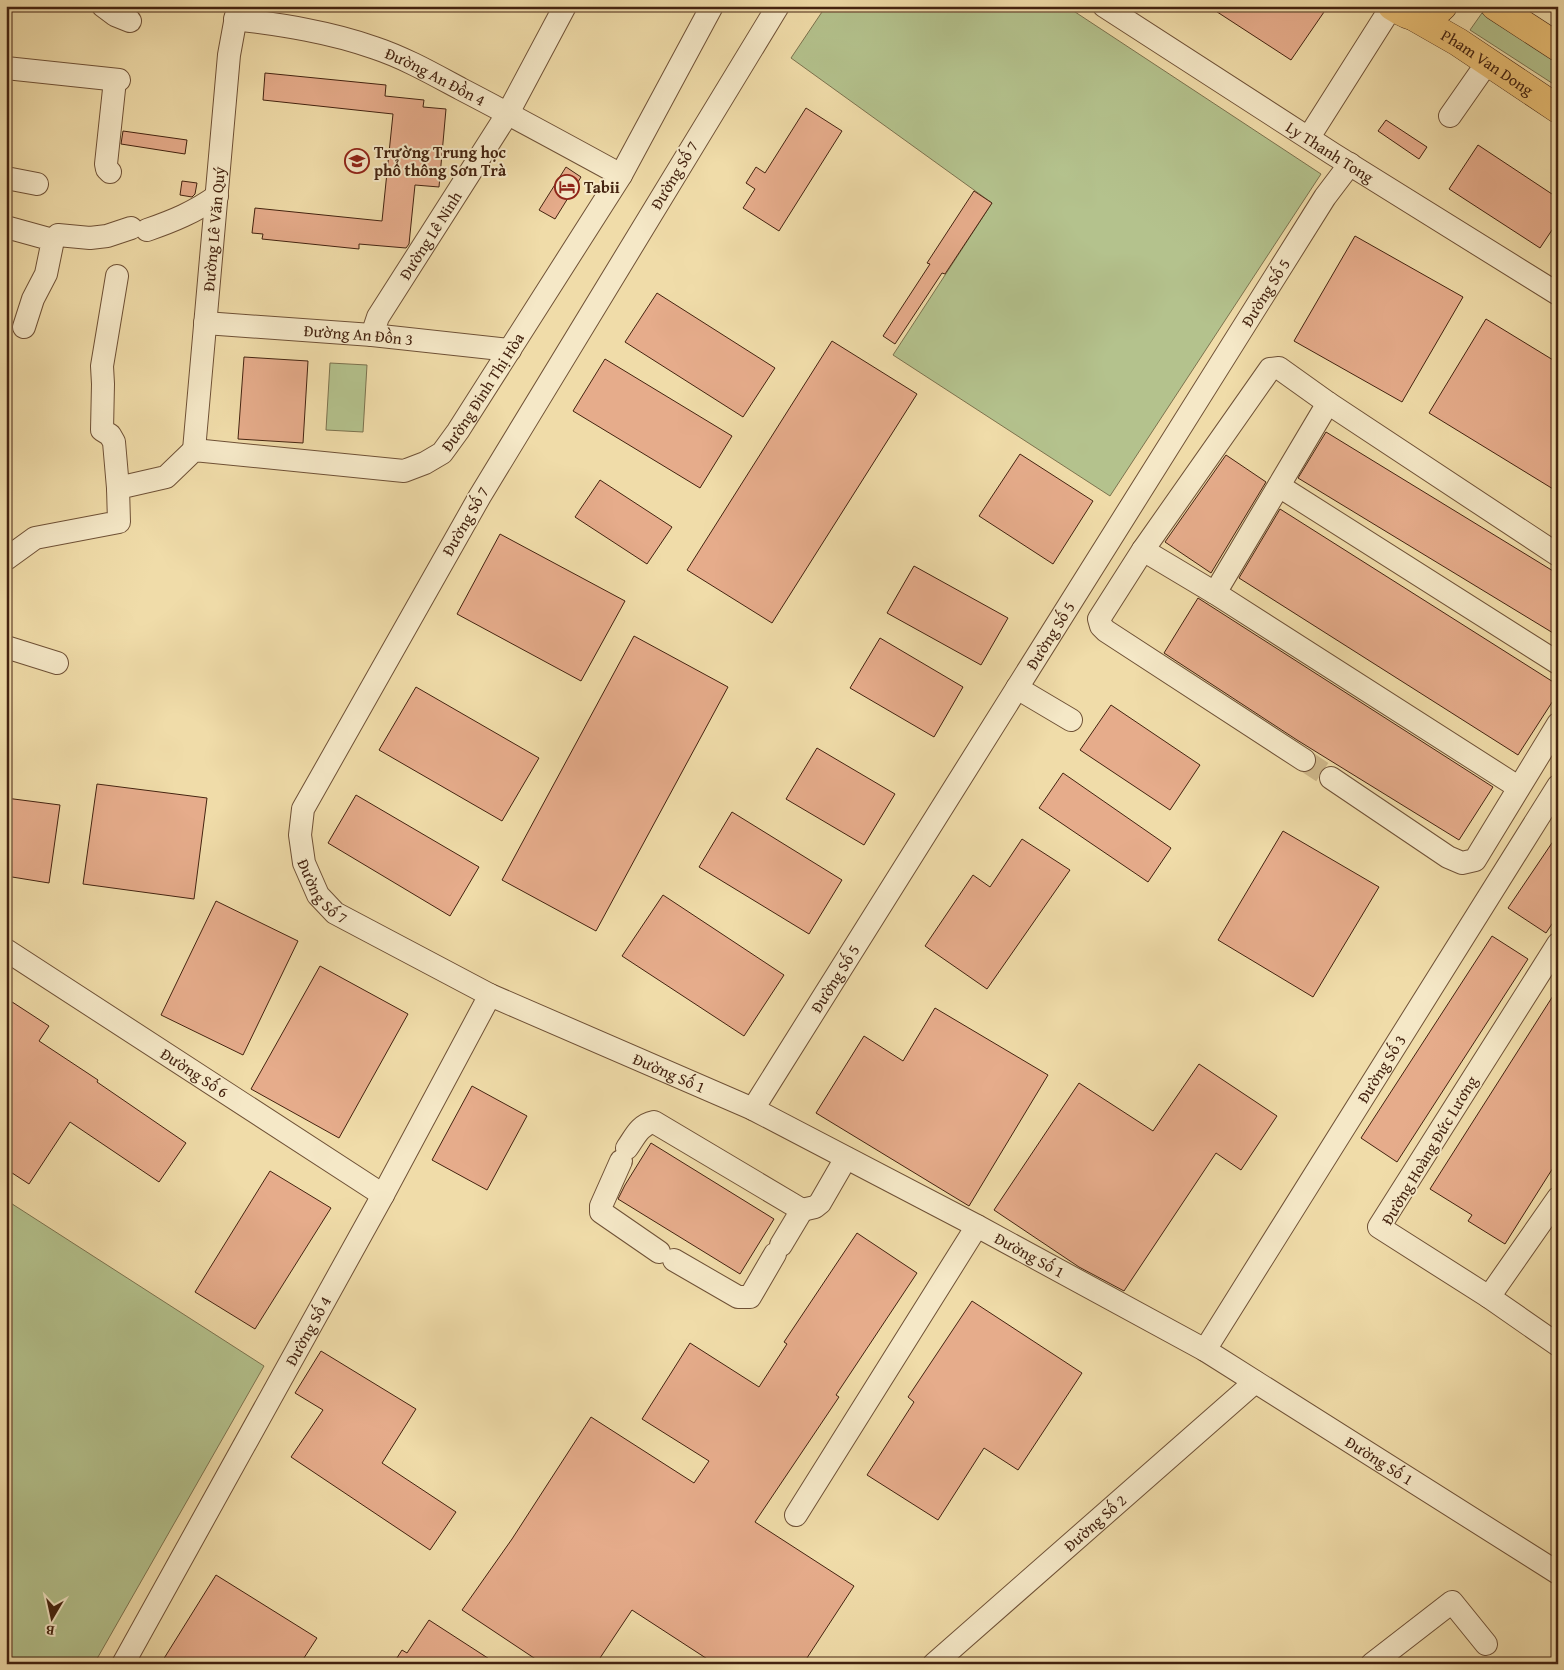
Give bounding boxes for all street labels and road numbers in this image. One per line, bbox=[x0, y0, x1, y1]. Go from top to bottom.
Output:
street label: Pham Van Dong bbox=[1437, 23, 1538, 101]
street label: Đường An Đồn 4 bbox=[382, 41, 490, 112]
street label: Ly Thanh Tong bbox=[1282, 115, 1379, 189]
street label: Đường Số 7 bbox=[644, 136, 704, 214]
street label: Đường Lê Văn Quý bbox=[196, 166, 231, 292]
street label: Đường Lê Ninh bbox=[393, 186, 467, 284]
street label: Đường Số 5 bbox=[1235, 254, 1296, 331]
street label: Đường An Đồn 3 bbox=[303, 318, 414, 351]
street label: Đường Đinh Thị Hòa bbox=[435, 327, 530, 456]
street label: Đường Số 7 bbox=[436, 482, 495, 560]
street label: Đường Số 5 bbox=[1020, 597, 1080, 674]
street label: Đường Số 7 bbox=[291, 855, 352, 930]
street label: Đường Số 5 bbox=[804, 940, 865, 1017]
street label: Đường Số 3 bbox=[1351, 1030, 1412, 1107]
street label: Đường Số 6 bbox=[156, 1042, 234, 1104]
street label: Đường Số 1 bbox=[629, 1047, 709, 1099]
street label: Đường Hoàng Đức Lương bbox=[1375, 1071, 1483, 1229]
street label: Đường Số 1 bbox=[990, 1226, 1069, 1284]
street label: Đường Số 4 bbox=[279, 1291, 337, 1370]
street label: Đường Số 1 bbox=[1341, 1430, 1418, 1491]
street label: Đường Số 2 bbox=[1058, 1489, 1131, 1557]

